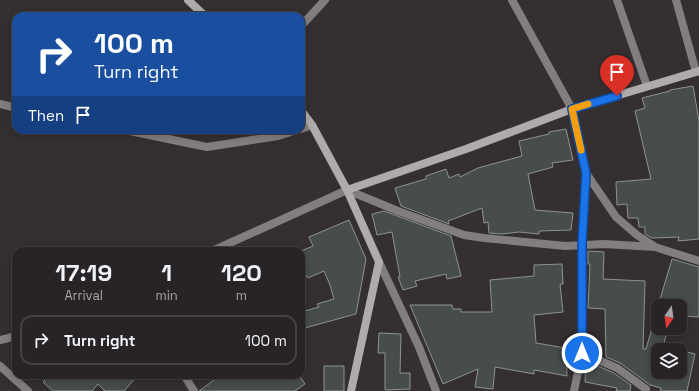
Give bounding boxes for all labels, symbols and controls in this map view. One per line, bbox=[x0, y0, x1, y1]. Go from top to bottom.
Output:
text: 100 m bbox=[94, 25, 174, 61]
icon: right bbox=[28, 28, 80, 80]
pin bbox=[600, 55, 634, 96]
text: Turn right bbox=[94, 60, 178, 83]
icon: arrive bbox=[606, 61, 628, 83]
icon: arrive bbox=[72, 104, 94, 126]
text: Then bbox=[28, 106, 64, 125]
text: 17:19 bbox=[55, 257, 112, 288]
text: 1 bbox=[161, 257, 172, 288]
text: 120 bbox=[221, 257, 262, 288]
text: Arrival bbox=[64, 287, 103, 304]
text: min bbox=[155, 287, 178, 304]
text: m bbox=[236, 287, 247, 304]
north arrow bbox=[651, 299, 687, 335]
map controls bbox=[651, 299, 687, 379]
icon: right bbox=[30, 329, 52, 351]
text: Turn right bbox=[64, 331, 135, 350]
text: 100 m bbox=[245, 331, 287, 350]
position arrow bbox=[561, 332, 603, 374]
button: layers bbox=[651, 343, 687, 379]

